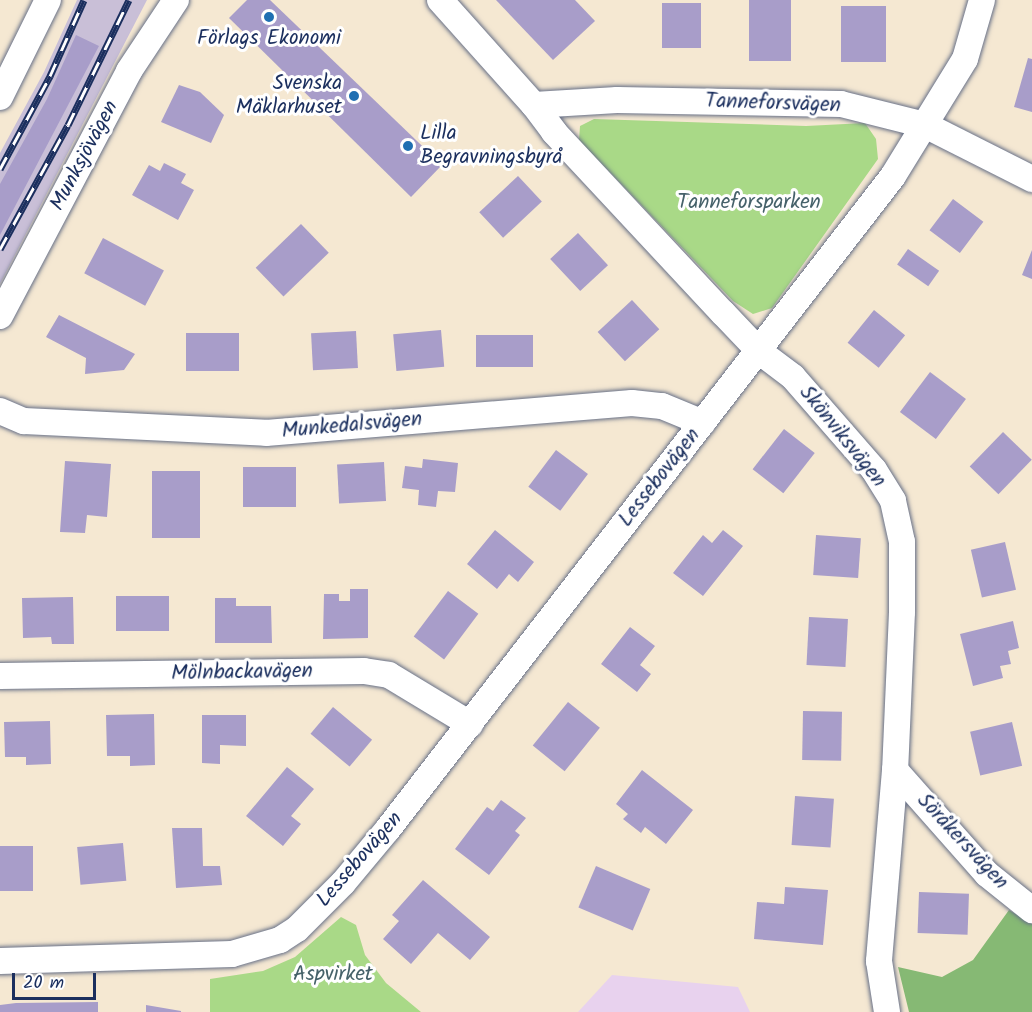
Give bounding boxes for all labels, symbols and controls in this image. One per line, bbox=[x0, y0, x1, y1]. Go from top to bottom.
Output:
marker: Förlags Ekonomi bbox=[262, 10, 276, 24]
place label: Förlags Ekonomi bbox=[197, 26, 341, 52]
place label: Svenska Mäklarhuset bbox=[236, 71, 342, 121]
marker: Svenska Mäklarhuset bbox=[347, 89, 361, 103]
street label: Tanneforsvägen bbox=[705, 89, 841, 119]
street label: Munksjövägen bbox=[46, 97, 124, 215]
place label: Lilla Begravningsbyrå bbox=[420, 121, 563, 171]
marker: Lilla Begravningsbyrå bbox=[401, 139, 415, 153]
park label: Tanneforsparken bbox=[677, 190, 821, 216]
street label: Skönviksvägen bbox=[793, 381, 891, 493]
street label: Munkedalsvägen bbox=[281, 407, 423, 445]
street label: Lessebovägen bbox=[614, 424, 706, 532]
street label: Mölnbackavägen bbox=[171, 659, 313, 687]
street label: Söråkersvägen bbox=[911, 789, 1013, 895]
street label: Lessebovägen bbox=[312, 807, 408, 913]
scale bar bbox=[15, 961, 99, 999]
park label: Aspvirket bbox=[293, 962, 373, 988]
text: 20 m bbox=[23, 969, 64, 998]

